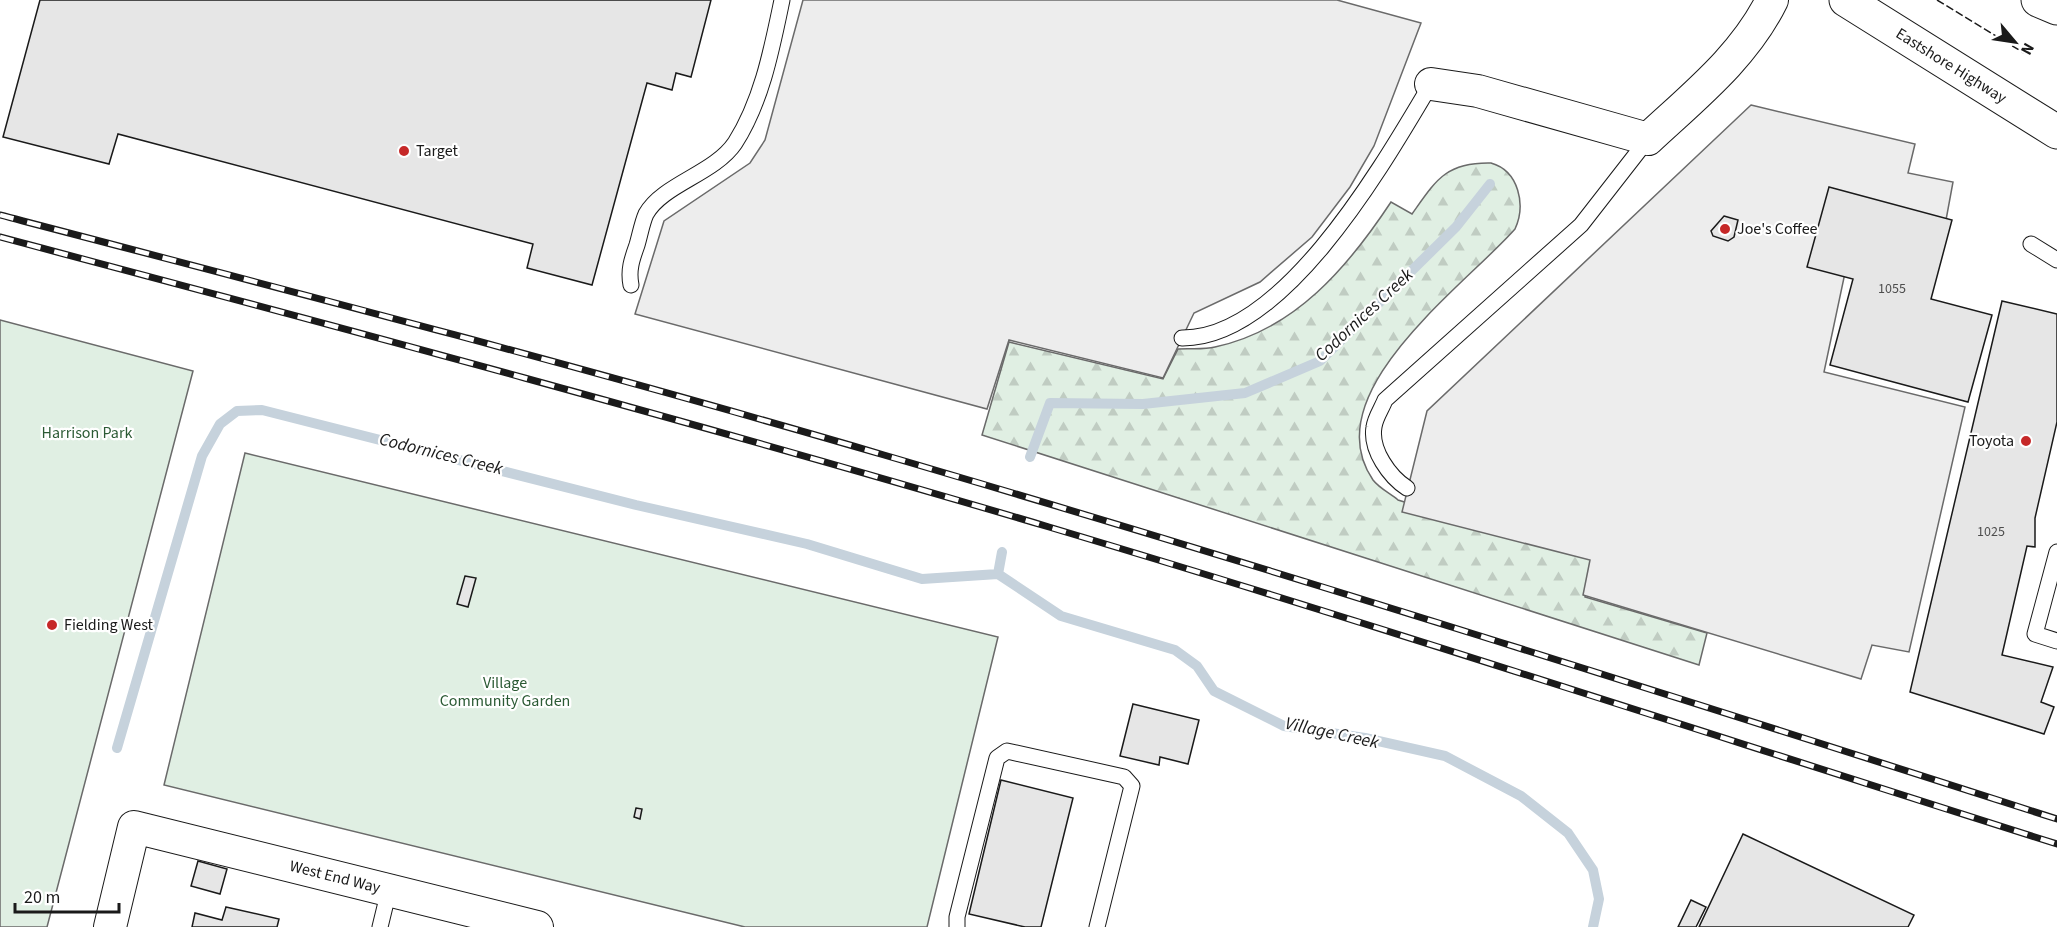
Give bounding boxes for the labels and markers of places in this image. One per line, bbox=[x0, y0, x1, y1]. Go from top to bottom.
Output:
place label: Target bbox=[416, 140, 458, 162]
marker: Target bbox=[397, 144, 411, 158]
place label: Joe's Coffee bbox=[1737, 218, 1818, 240]
marker: Joe's Coffee bbox=[1718, 222, 1732, 236]
place label: Toyota bbox=[1969, 430, 2014, 452]
marker: Toyota bbox=[2019, 434, 2033, 448]
place label: Fielding West bbox=[64, 614, 154, 636]
marker: Fielding West bbox=[45, 618, 59, 632]

